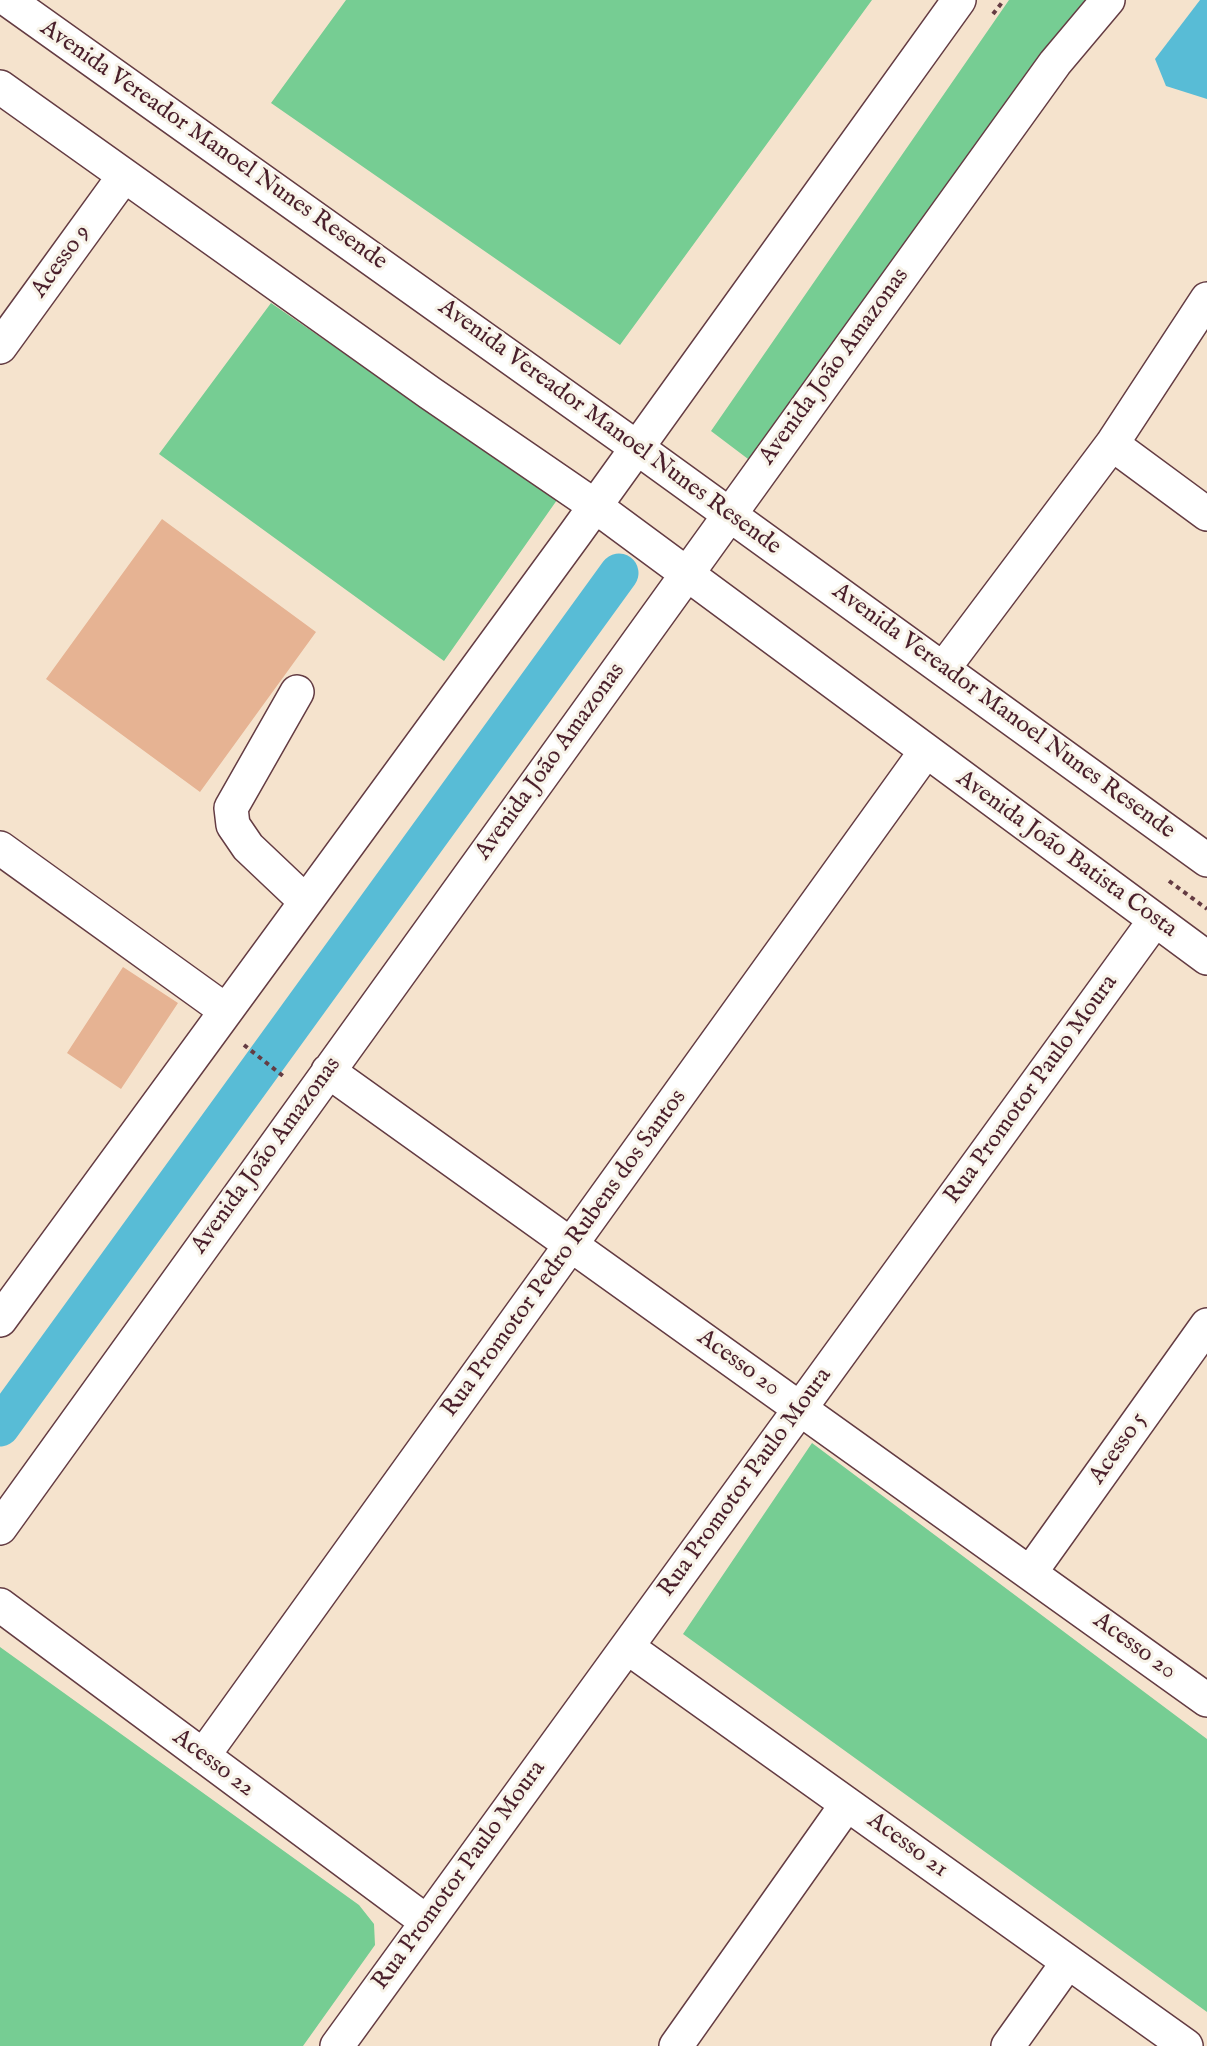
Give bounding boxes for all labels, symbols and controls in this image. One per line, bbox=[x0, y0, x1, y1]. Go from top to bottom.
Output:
street label: Avenida Vereador Manoel Nunes Resende bbox=[34, 15, 392, 277]
street label: Acesso 9 bbox=[26, 220, 98, 304]
street label: Avenida João Amazonas bbox=[754, 263, 916, 471]
street label: Avenida Vereador Manoel Nunes Resende bbox=[432, 294, 786, 562]
street label: Avenida Vereador Manoel Nunes Resende bbox=[826, 578, 1180, 846]
street label: Avenida João Amazonas bbox=[470, 658, 632, 866]
street label: Avenida João Batista Costa bbox=[950, 765, 1182, 945]
street label: Rua Promotor Paulo Moura bbox=[939, 970, 1125, 1210]
street label: Avenida João Amazonas bbox=[186, 1052, 348, 1260]
street label: Rua Promotor Pedro Rubens dos Santos bbox=[436, 1085, 694, 1423]
street label: Acesso 20 bbox=[691, 1324, 785, 1404]
street label: Rua Promotor Paulo Moura bbox=[653, 1363, 839, 1603]
street label: Acesso 5 bbox=[1084, 1407, 1154, 1491]
street label: Acesso 20 bbox=[1087, 1607, 1181, 1687]
street label: Acesso 22 bbox=[166, 1724, 260, 1804]
street label: Rua Promotor Paulo Moura bbox=[367, 1756, 553, 1996]
street label: Acesso 21 bbox=[861, 1807, 953, 1885]

